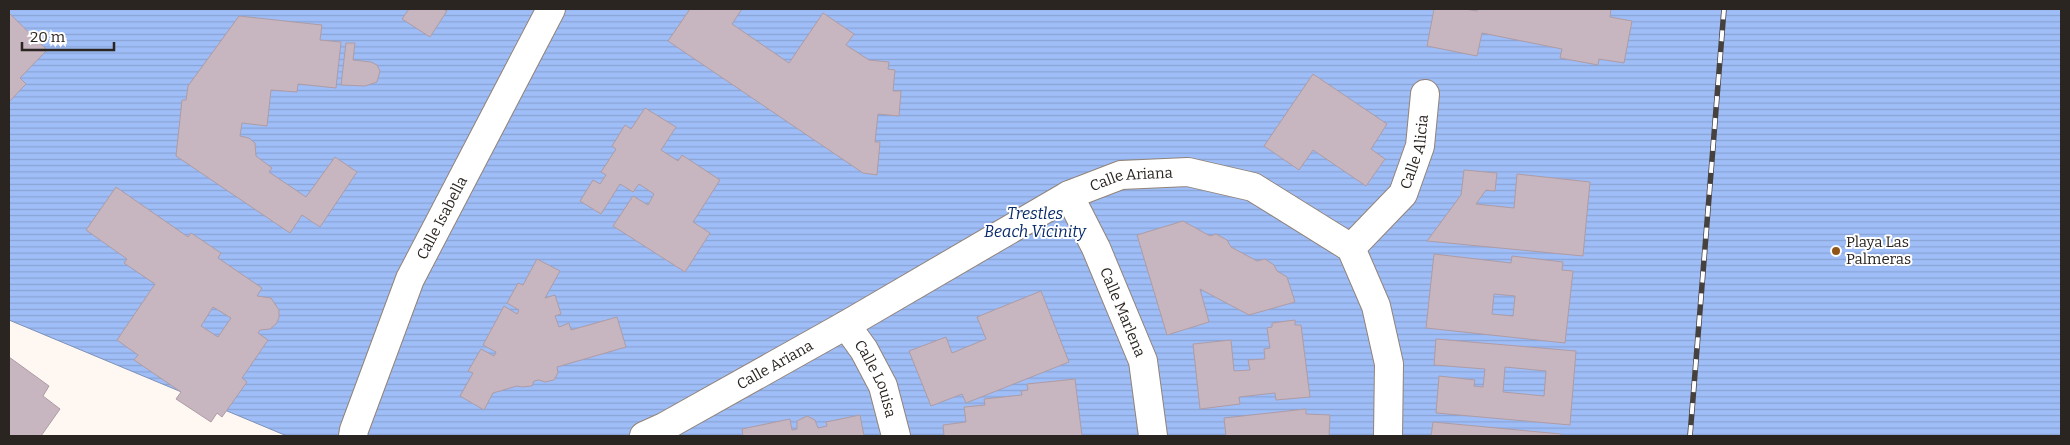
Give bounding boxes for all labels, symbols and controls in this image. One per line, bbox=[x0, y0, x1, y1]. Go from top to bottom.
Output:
scale bar bbox=[22, 20, 115, 52]
text: 20 m bbox=[30, 28, 66, 46]
street label: Calle Alicia bbox=[1396, 114, 1432, 192]
street label: Calle Ariana bbox=[1087, 164, 1173, 195]
street label: Calle Isabella bbox=[413, 173, 471, 263]
water label: Trestles Beach Vicinity bbox=[984, 204, 1087, 241]
place label: Playa Las Palmeras bbox=[1846, 233, 1911, 268]
marker: Playa Las Palmeras bbox=[1830, 245, 1842, 257]
street label: Calle Marlena bbox=[1096, 265, 1149, 360]
street label: Calle Ariana bbox=[734, 336, 816, 393]
street label: Calle Louisa bbox=[851, 336, 900, 419]

